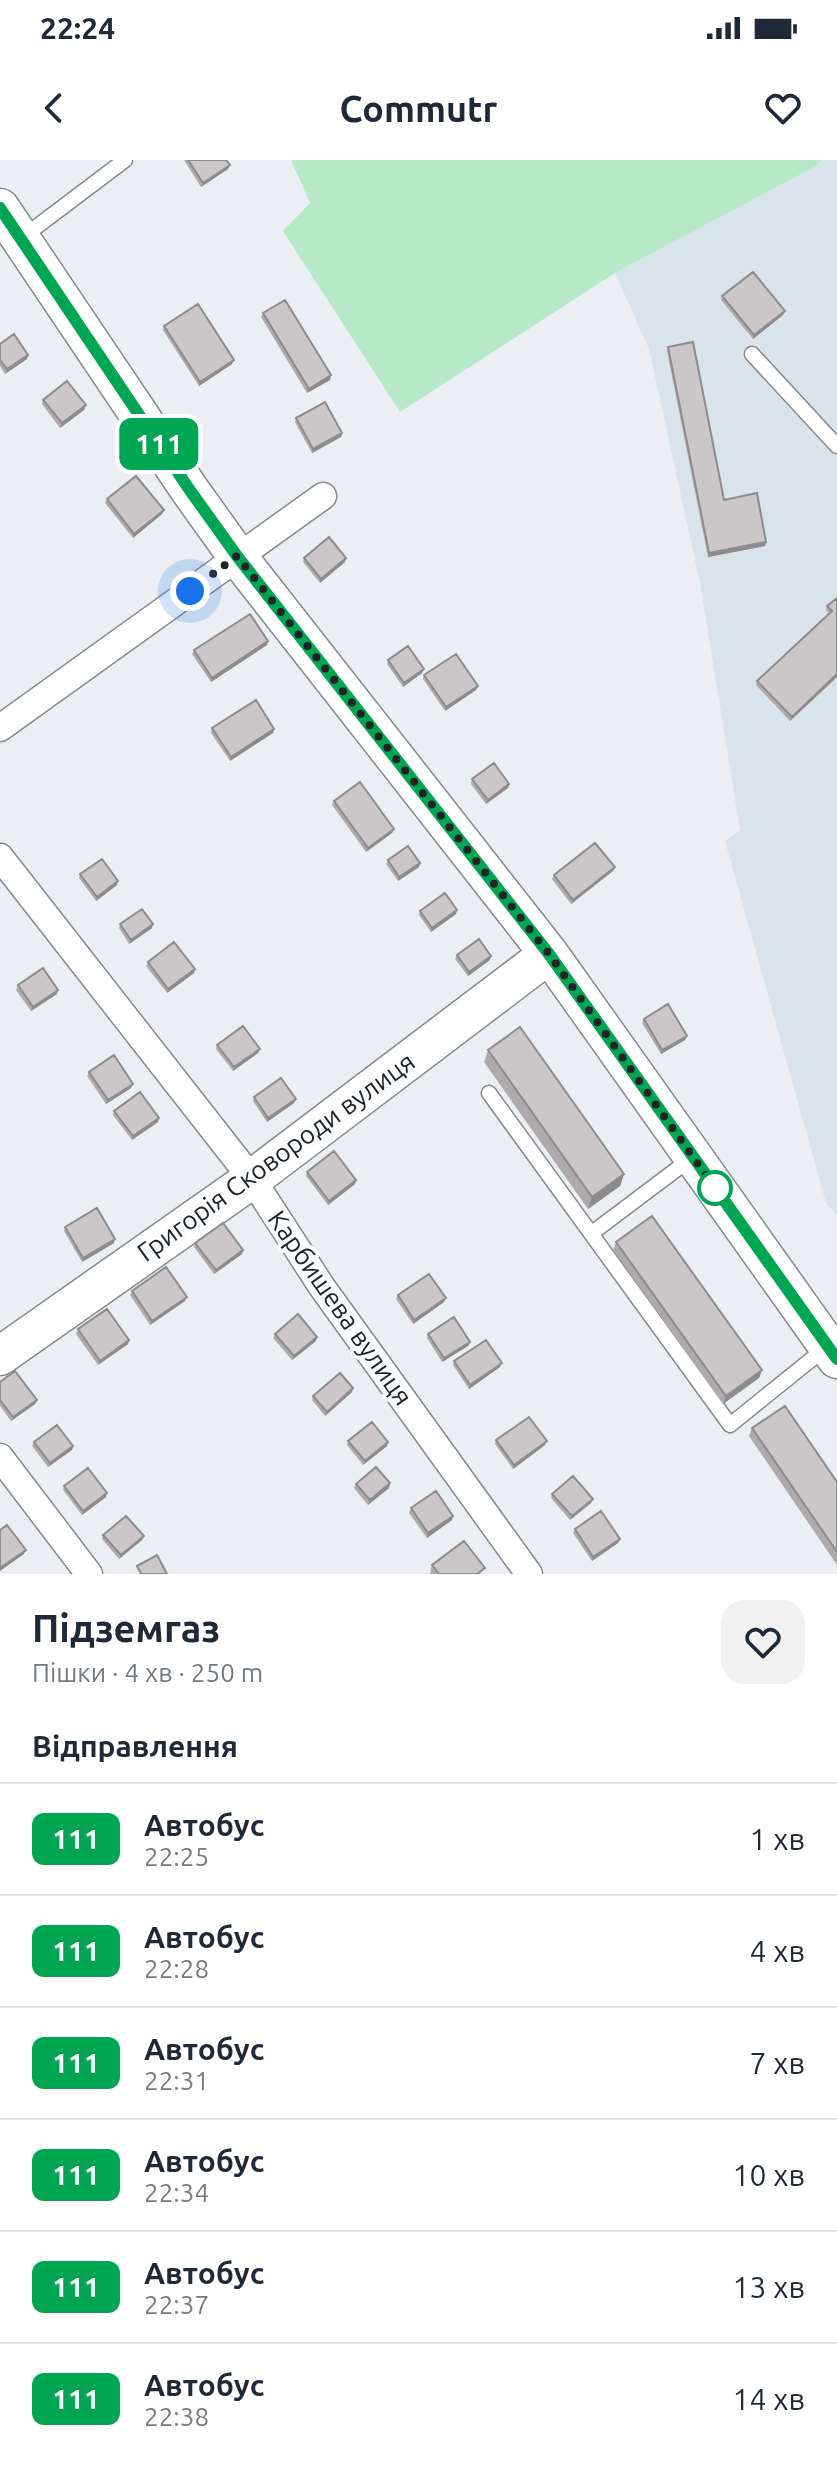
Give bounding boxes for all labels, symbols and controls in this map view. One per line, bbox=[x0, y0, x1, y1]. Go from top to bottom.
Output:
text: 22:24 bbox=[40, 11, 115, 45]
icon: back bbox=[32, 86, 76, 130]
icon: heart bbox=[761, 86, 805, 130]
text: Commutr bbox=[340, 88, 497, 129]
line badge: 111 bbox=[113, 418, 205, 470]
text: 111 bbox=[135, 428, 183, 459]
your location bbox=[170, 571, 210, 611]
street label: Григорія Сковороди вулиця bbox=[132, 1046, 420, 1267]
unlabelled marker bbox=[698, 1171, 732, 1205]
street label: Карбишева вулиця bbox=[263, 1205, 418, 1410]
button: heart bbox=[721, 1600, 805, 1684]
text: Підземгаз bbox=[32, 1607, 220, 1649]
text: Пішки · 4 хв · 250 m bbox=[32, 1658, 263, 1687]
text: Відправлення bbox=[32, 1729, 238, 1763]
text: Автобус bbox=[144, 1808, 264, 1842]
text: 1 хв bbox=[750, 1822, 805, 1856]
text: 111 bbox=[52, 1823, 100, 1854]
text: 22:25 bbox=[144, 1842, 209, 1871]
text: Автобус bbox=[144, 1920, 264, 1954]
text: 4 хв bbox=[750, 1934, 805, 1968]
text: 111 bbox=[52, 1935, 100, 1966]
text: 22:28 bbox=[144, 1954, 209, 1983]
text: Автобус bbox=[144, 2032, 264, 2066]
text: 7 хв bbox=[750, 2046, 805, 2080]
text: 111 bbox=[52, 2047, 100, 2078]
text: 22:31 bbox=[144, 2066, 209, 2095]
text: Автобус bbox=[144, 2144, 264, 2178]
text: 10 хв bbox=[733, 2158, 805, 2192]
text: 111 bbox=[52, 2159, 100, 2190]
text: 22:34 bbox=[144, 2178, 209, 2207]
text: Автобус bbox=[144, 2256, 264, 2290]
text: 13 хв bbox=[733, 2270, 805, 2304]
text: 111 bbox=[52, 2271, 100, 2302]
text: 22:37 bbox=[144, 2290, 209, 2319]
text: Автобус bbox=[144, 2368, 264, 2402]
text: 14 хв bbox=[733, 2382, 805, 2416]
text: 111 bbox=[52, 2383, 100, 2414]
text: 22:38 bbox=[144, 2402, 209, 2431]

